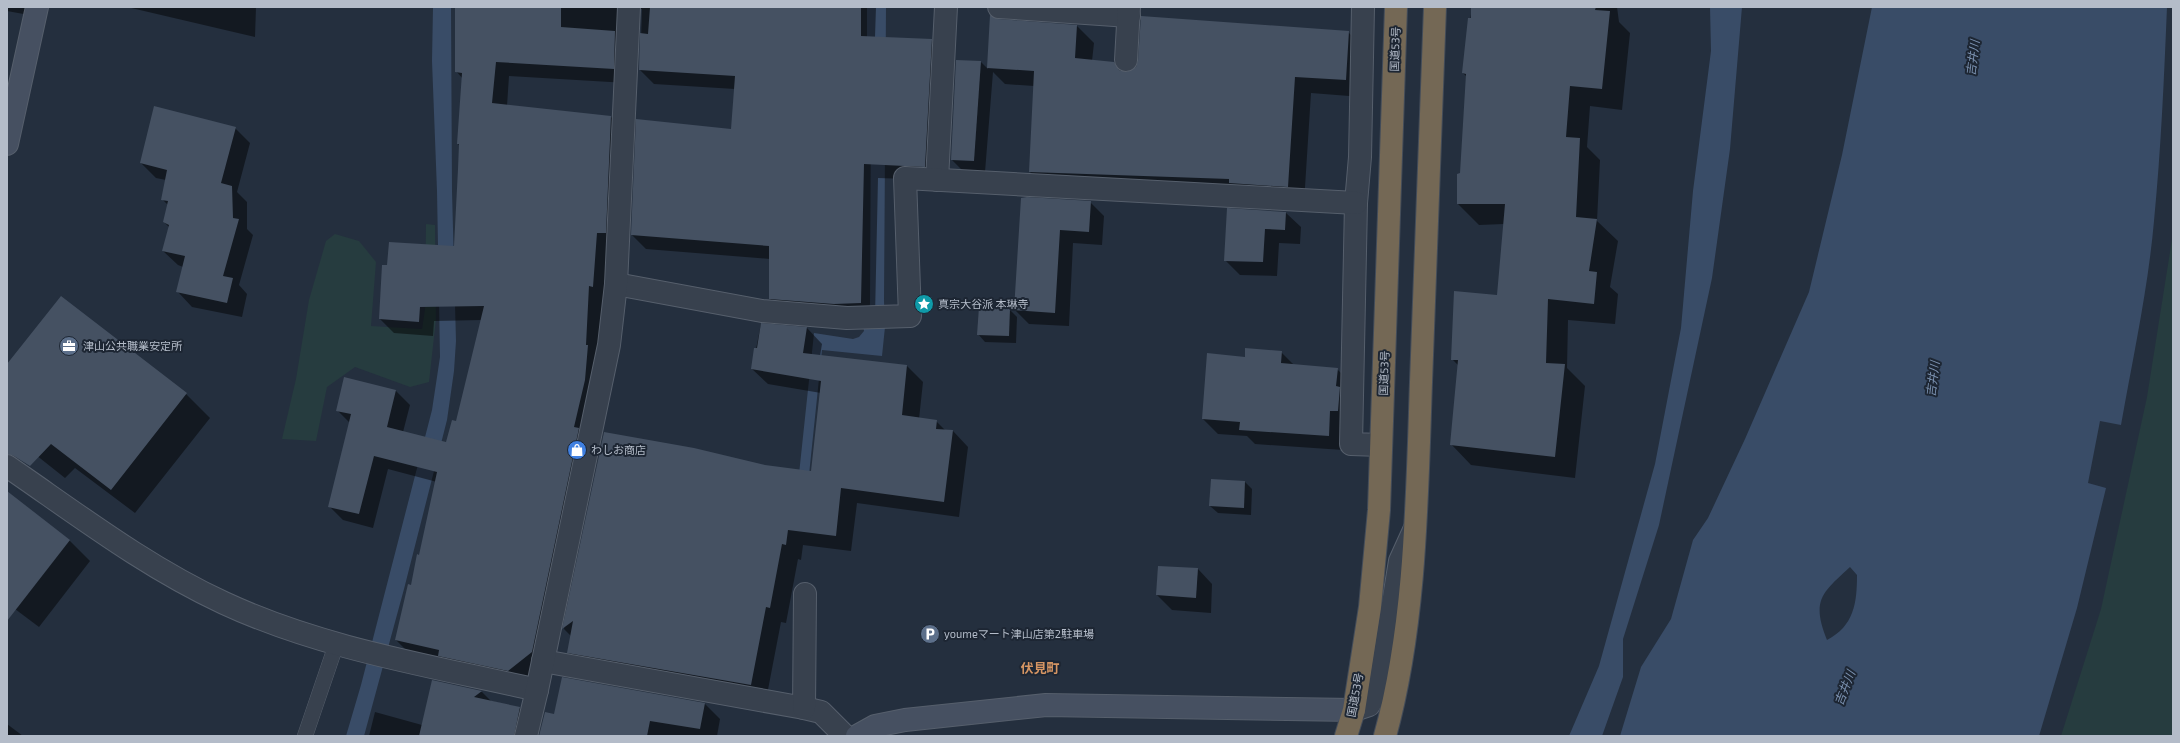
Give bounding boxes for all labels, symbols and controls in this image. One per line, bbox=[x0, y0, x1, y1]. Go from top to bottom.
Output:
street label: 国道53号 bbox=[1387, 26, 1402, 72]
water label: 吉井川 bbox=[1963, 37, 1981, 77]
place icon: 真宗大谷派 本琳寺 bbox=[913, 293, 935, 315]
place label: 真宗大谷派 本琳寺 bbox=[938, 297, 1028, 310]
office icon: 津山公共職業安定所 bbox=[58, 335, 80, 357]
place label: 津山公共職業安定所 bbox=[83, 339, 183, 352]
street label: 国道53号 bbox=[1376, 350, 1391, 396]
water label: 吉井川 bbox=[1923, 358, 1941, 398]
shop icon: わしお商店 bbox=[566, 439, 588, 461]
place label: わしお商店 bbox=[591, 443, 646, 456]
parking icon: youmeマート津山店第2駐車場 bbox=[919, 623, 941, 645]
place label: youmeマート津山店第2駐車場 bbox=[944, 627, 1094, 640]
district label: 伏見町 bbox=[1020, 660, 1060, 676]
water label: 吉井川 bbox=[1831, 666, 1858, 707]
street label: 国道53号 bbox=[1344, 672, 1365, 718]

